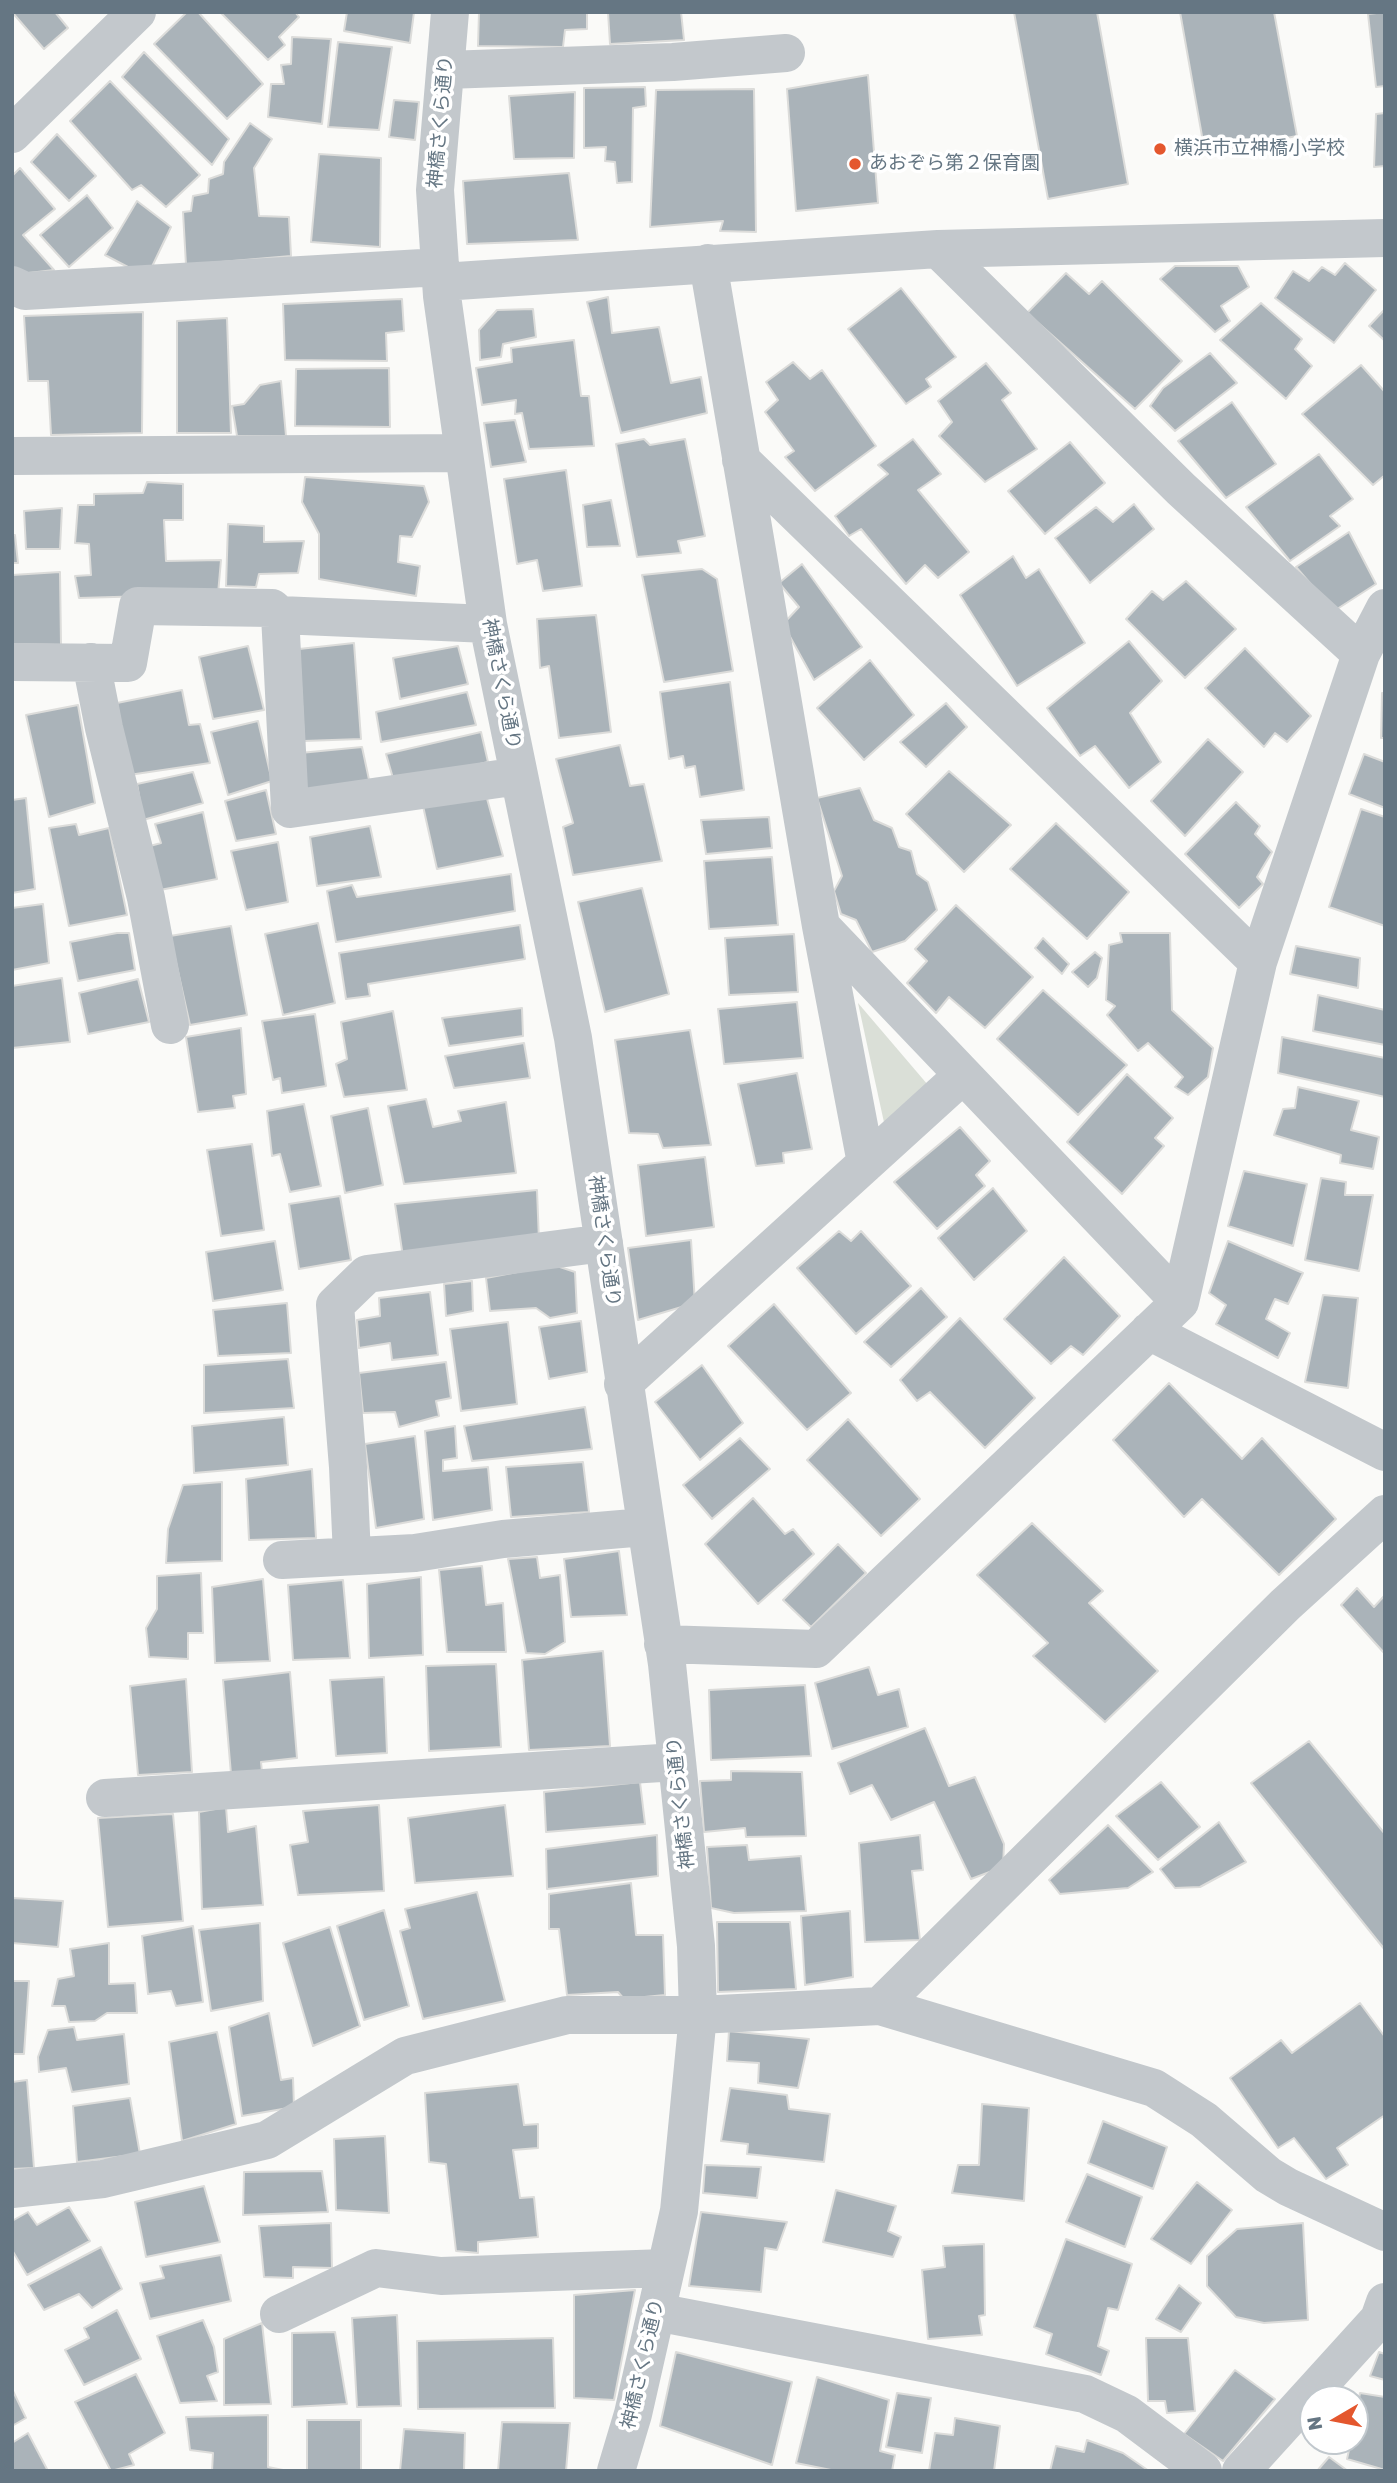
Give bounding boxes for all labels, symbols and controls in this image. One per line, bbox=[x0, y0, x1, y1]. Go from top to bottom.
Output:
street label: 神橋さくら通り bbox=[424, 55, 458, 189]
place label: 横浜市立神橋小学校 bbox=[1174, 138, 1345, 160]
marker: 横浜市立神橋小学校 bbox=[1152, 141, 1168, 157]
place label: あおぞら第２保育園 bbox=[869, 153, 1040, 175]
marker: あおぞら第２保育園 bbox=[847, 156, 863, 172]
street label: 神橋さくら通り bbox=[477, 617, 525, 751]
street label: 神橋さくら通り bbox=[583, 1174, 625, 1308]
street label: 神橋さくら通り bbox=[663, 1736, 699, 1870]
street label: 神橋さくら通り bbox=[617, 2297, 669, 2431]
north arrow bbox=[1299, 2385, 1369, 2455]
text: N bbox=[1302, 2415, 1327, 2432]

